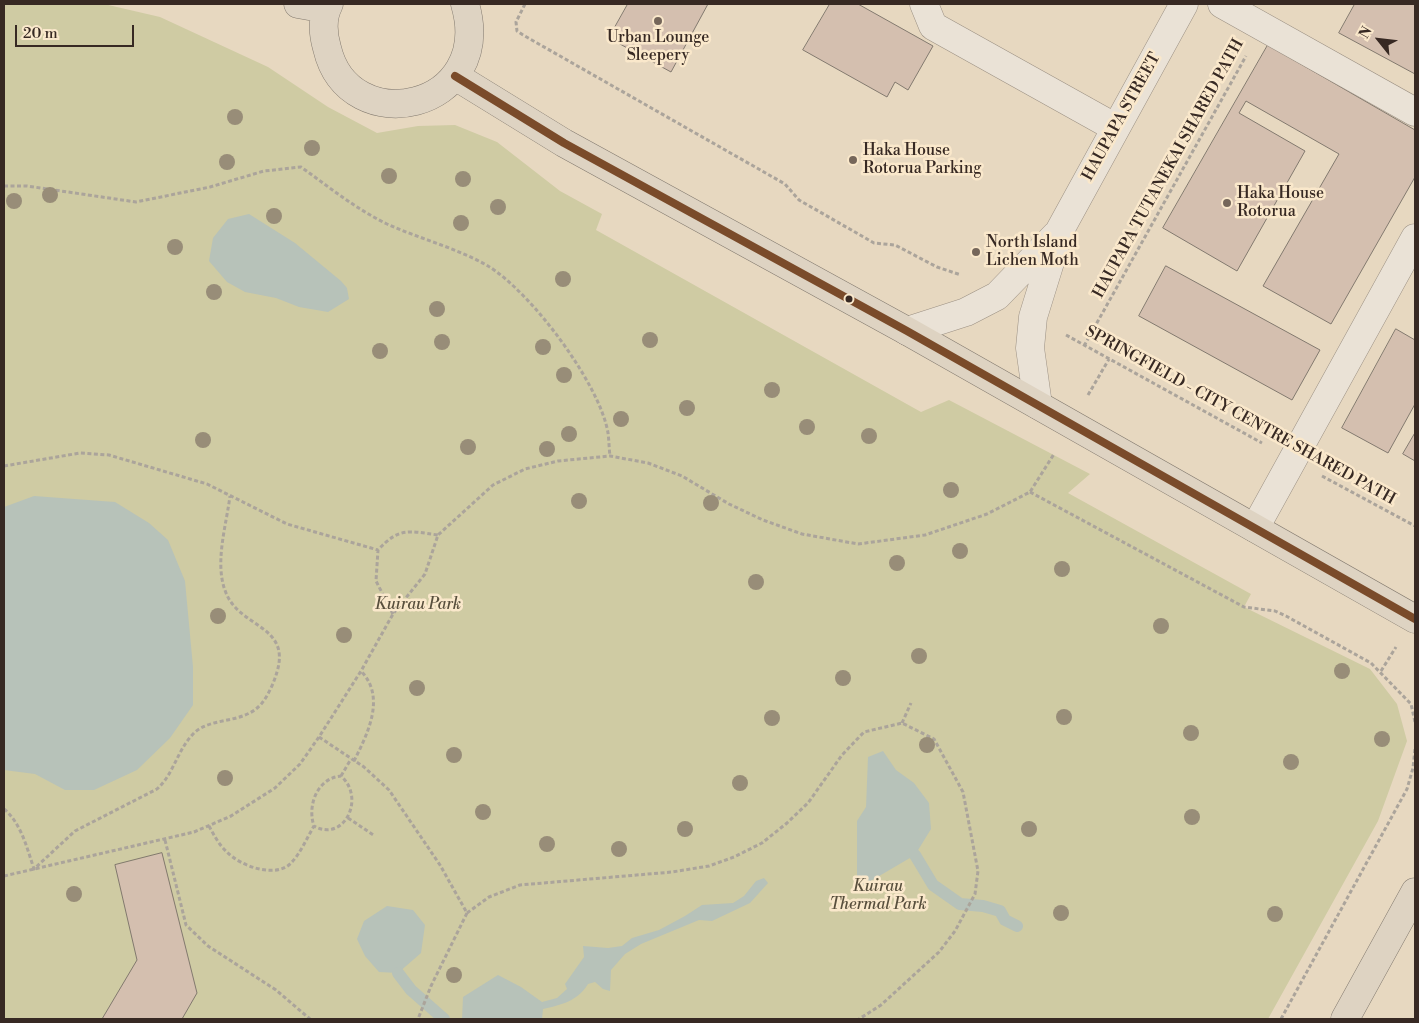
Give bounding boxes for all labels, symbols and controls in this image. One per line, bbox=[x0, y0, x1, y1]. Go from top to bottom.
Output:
scale bar bbox=[18, 15, 136, 47]
marker: Urban Lounge Sleepery bbox=[652, 15, 664, 27]
north arrow bbox=[1354, 15, 1404, 65]
text: 20 m bbox=[23, 24, 58, 43]
text: N bbox=[1355, 24, 1376, 42]
place label: Urban Lounge Sleepery bbox=[607, 28, 709, 66]
street label: HAUPAPA TUTANEKAI SHARED PATH bbox=[1090, 36, 1248, 302]
street label: HAUPAPA STREET bbox=[1079, 50, 1165, 184]
place label: Haka House Rotorua Parking bbox=[863, 141, 982, 179]
marker: Haka House Rotorua Parking bbox=[847, 154, 859, 166]
place label: Haka House Rotorua bbox=[1237, 184, 1324, 222]
marker: Haka House Rotorua bbox=[1221, 197, 1233, 209]
place label: North Island Lichen Moth bbox=[986, 233, 1079, 271]
marker: North Island Lichen Moth bbox=[970, 246, 982, 258]
unlabelled marker bbox=[844, 294, 854, 304]
street label: SPRINGFIELD - CITY CENTRE SHARED PATH bbox=[1081, 322, 1399, 510]
park label: Kuirau Park bbox=[375, 595, 461, 615]
park label: Kuirau Thermal Park bbox=[829, 877, 927, 915]

